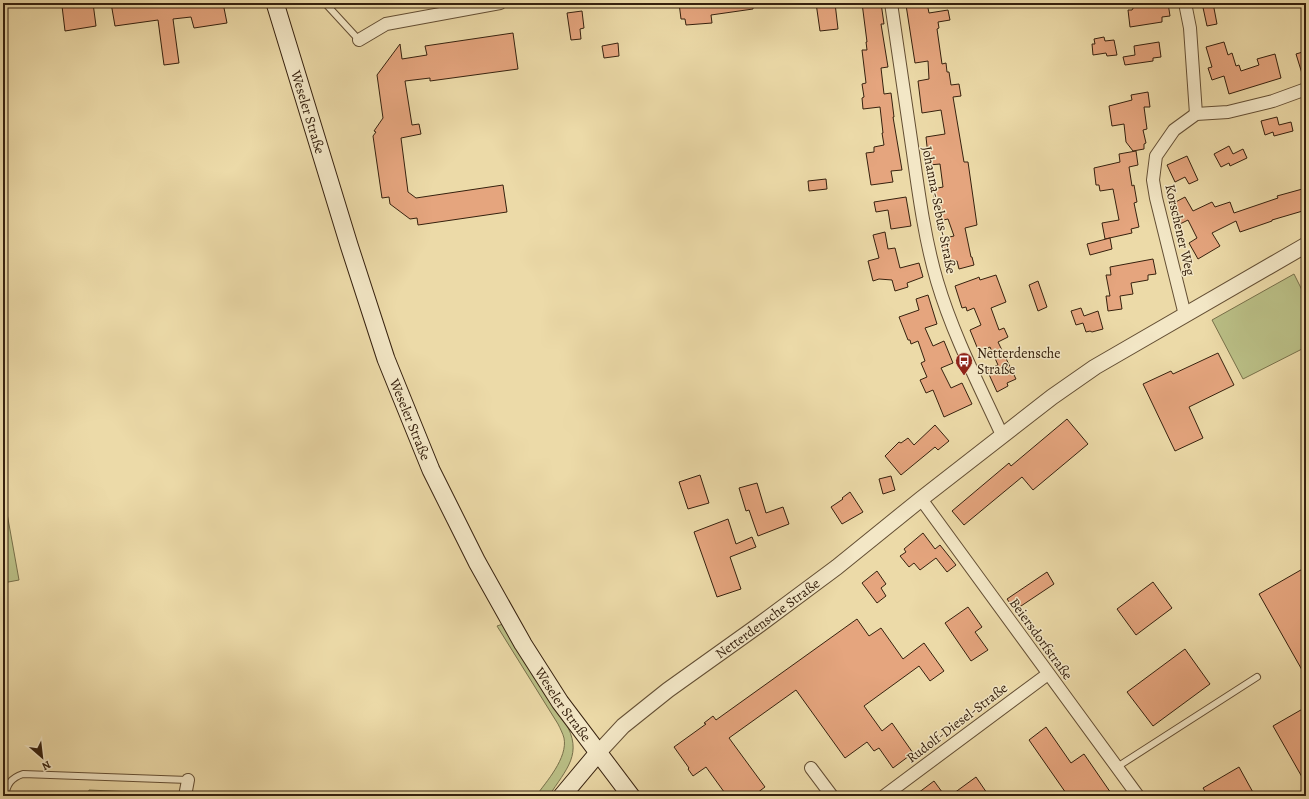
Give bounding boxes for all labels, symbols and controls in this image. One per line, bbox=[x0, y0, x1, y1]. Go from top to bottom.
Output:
street label: Weseler Straße bbox=[286, 67, 330, 156]
street label: Johanna-Sebus-Straße bbox=[917, 145, 961, 275]
street label: Korschener Weg bbox=[1160, 182, 1200, 278]
place label: Netterdensche Straße bbox=[977, 344, 1061, 379]
bus stop icon: Netterdensche Straße bbox=[954, 351, 974, 376]
street label: Weseler Straße bbox=[385, 375, 435, 463]
street label: Netterdensche Straße bbox=[711, 574, 823, 663]
street label: Beiersdorfstraße bbox=[1005, 594, 1077, 684]
street label: Weseler Straße bbox=[530, 663, 596, 745]
street label: Rudolf-Diesel-Straße bbox=[902, 679, 1012, 767]
north arrow bbox=[22, 737, 62, 777]
text: N bbox=[39, 757, 54, 774]

